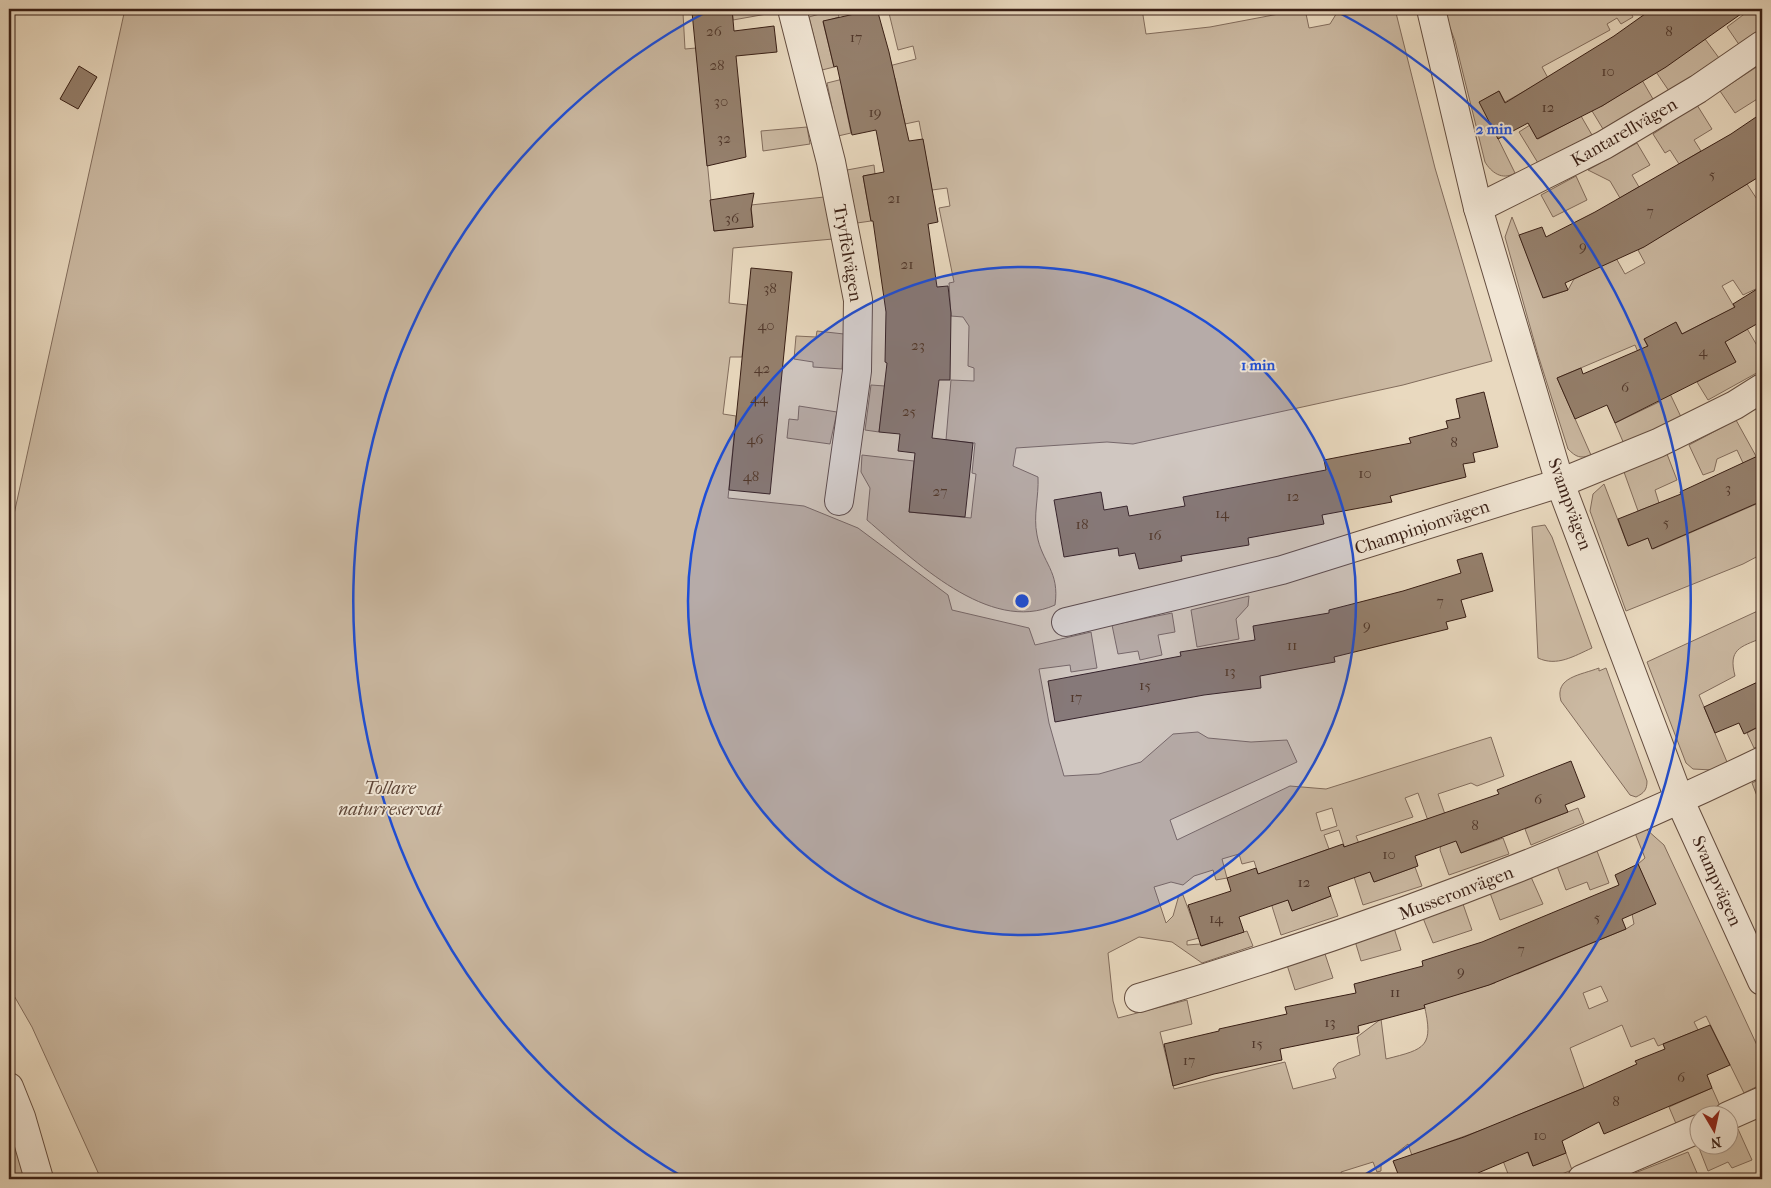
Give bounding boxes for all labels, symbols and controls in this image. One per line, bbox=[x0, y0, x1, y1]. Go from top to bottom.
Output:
house number: 26 bbox=[706, 22, 723, 40]
house number: 8 bbox=[1665, 22, 1673, 40]
house number: 17 bbox=[850, 28, 862, 46]
house number: 28 bbox=[709, 56, 725, 74]
house number: 10 bbox=[1601, 62, 1615, 80]
house number: 30 bbox=[714, 92, 728, 110]
street label: Kantarellvägen bbox=[1568, 93, 1681, 171]
house number: 12 bbox=[1541, 98, 1555, 116]
house number: 19 bbox=[868, 103, 882, 121]
text: 2 min bbox=[1476, 120, 1513, 138]
house number: 32 bbox=[717, 129, 731, 147]
house number: 5 bbox=[1709, 165, 1715, 183]
house number: 21 bbox=[887, 189, 901, 207]
house number: 7 bbox=[1646, 202, 1654, 220]
street label: Tryffelvägen bbox=[829, 203, 866, 304]
house number: 36 bbox=[725, 209, 740, 227]
house number: 9 bbox=[1579, 237, 1587, 255]
house number: 21 bbox=[900, 255, 914, 273]
house number: 38 bbox=[763, 279, 777, 297]
house number: 40 bbox=[757, 316, 775, 334]
house number: 23 bbox=[911, 336, 925, 354]
house number: 4 bbox=[1699, 342, 1709, 360]
text: 1 min bbox=[1241, 356, 1275, 374]
house number: 42 bbox=[754, 359, 771, 377]
house number: 6 bbox=[1621, 378, 1630, 396]
house number: 44 bbox=[750, 389, 769, 407]
house number: 25 bbox=[902, 402, 916, 420]
house number: 46 bbox=[747, 430, 764, 448]
house number: 8 bbox=[1450, 433, 1458, 451]
street label: Svampvägen bbox=[1543, 455, 1596, 554]
house number: 10 bbox=[1358, 464, 1372, 482]
house number: 48 bbox=[743, 467, 759, 485]
house number: 3 bbox=[1725, 479, 1731, 497]
house number: 27 bbox=[933, 482, 947, 500]
house number: 12 bbox=[1286, 487, 1300, 505]
street label: Champinjonvägen bbox=[1352, 496, 1493, 559]
house number: 14 bbox=[1215, 504, 1230, 522]
house number: 5 bbox=[1663, 513, 1669, 531]
house number: 18 bbox=[1076, 515, 1088, 533]
house number: 16 bbox=[1148, 526, 1163, 544]
centre of rings bbox=[1013, 592, 1031, 610]
house number: 7 bbox=[1436, 592, 1444, 610]
house number: 9 bbox=[1363, 616, 1371, 634]
house number: 11 bbox=[1287, 636, 1297, 654]
house number: 13 bbox=[1224, 662, 1236, 680]
house number: 15 bbox=[1139, 676, 1151, 694]
house number: 17 bbox=[1070, 688, 1082, 706]
park label: Tollare naturreservat bbox=[338, 778, 443, 820]
house number: 6 bbox=[1534, 790, 1543, 808]
house number: 8 bbox=[1471, 816, 1479, 834]
street label: Svampvägen bbox=[1687, 833, 1746, 930]
house number: 10 bbox=[1382, 845, 1396, 863]
street label: Musseronvägen bbox=[1396, 862, 1517, 925]
house number: 12 bbox=[1297, 873, 1311, 891]
house number: 5 bbox=[1594, 908, 1600, 926]
house number: 14 bbox=[1209, 909, 1224, 927]
house number: 7 bbox=[1517, 940, 1525, 958]
house number: 9 bbox=[1457, 962, 1465, 980]
house number: 11 bbox=[1390, 983, 1400, 1001]
house number: 13 bbox=[1324, 1013, 1336, 1031]
house number: 15 bbox=[1251, 1034, 1263, 1052]
house number: 17 bbox=[1183, 1051, 1195, 1069]
house number: 6 bbox=[1677, 1068, 1686, 1086]
house number: 8 bbox=[1612, 1092, 1620, 1110]
north arrow bbox=[1688, 1106, 1738, 1156]
house number: 10 bbox=[1533, 1126, 1547, 1144]
text: N bbox=[1709, 1133, 1723, 1152]

